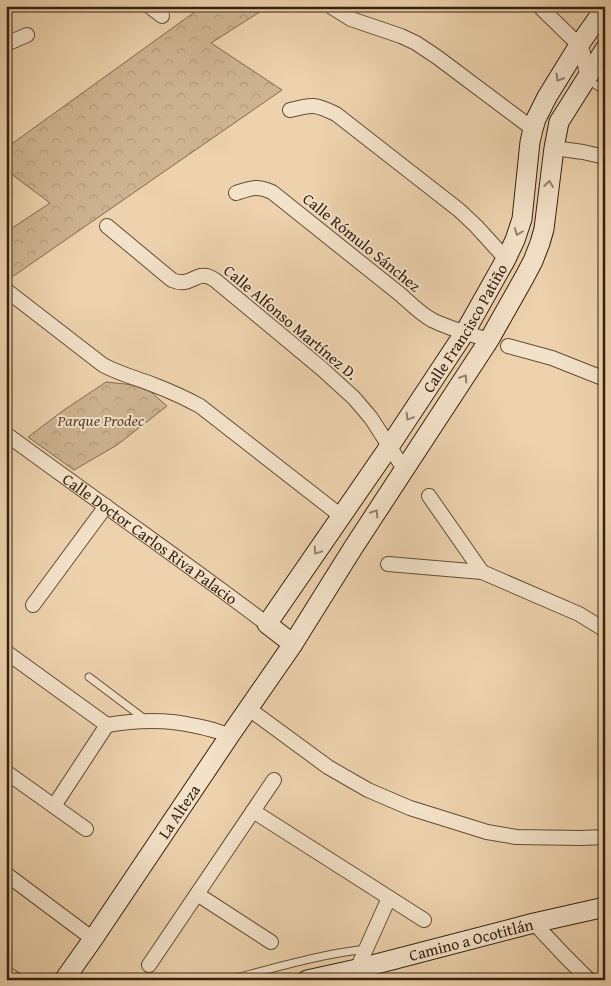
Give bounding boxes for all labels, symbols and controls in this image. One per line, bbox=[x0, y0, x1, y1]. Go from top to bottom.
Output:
one-way arrow bbox=[556, 72, 566, 81]
one-way arrow bbox=[543, 179, 554, 187]
street label: Calle Rómulo Sánchez bbox=[298, 187, 426, 297]
one-way arrow bbox=[514, 227, 524, 236]
street label: Calle Alfonso Martínez D. bbox=[219, 259, 363, 386]
street label: Calle Francisco Patiño bbox=[416, 259, 513, 397]
one-way arrow bbox=[458, 374, 467, 383]
park label: Parque Prodec bbox=[57, 408, 145, 432]
one-way arrow bbox=[405, 412, 415, 421]
street label: Calle Doctor Carlos Riva Palacio bbox=[58, 467, 243, 610]
one-way arrow bbox=[369, 510, 378, 519]
one-way arrow bbox=[314, 546, 323, 555]
street label: La Alteza bbox=[152, 779, 206, 843]
street label: Camino a Ocotitlán bbox=[406, 912, 536, 967]

